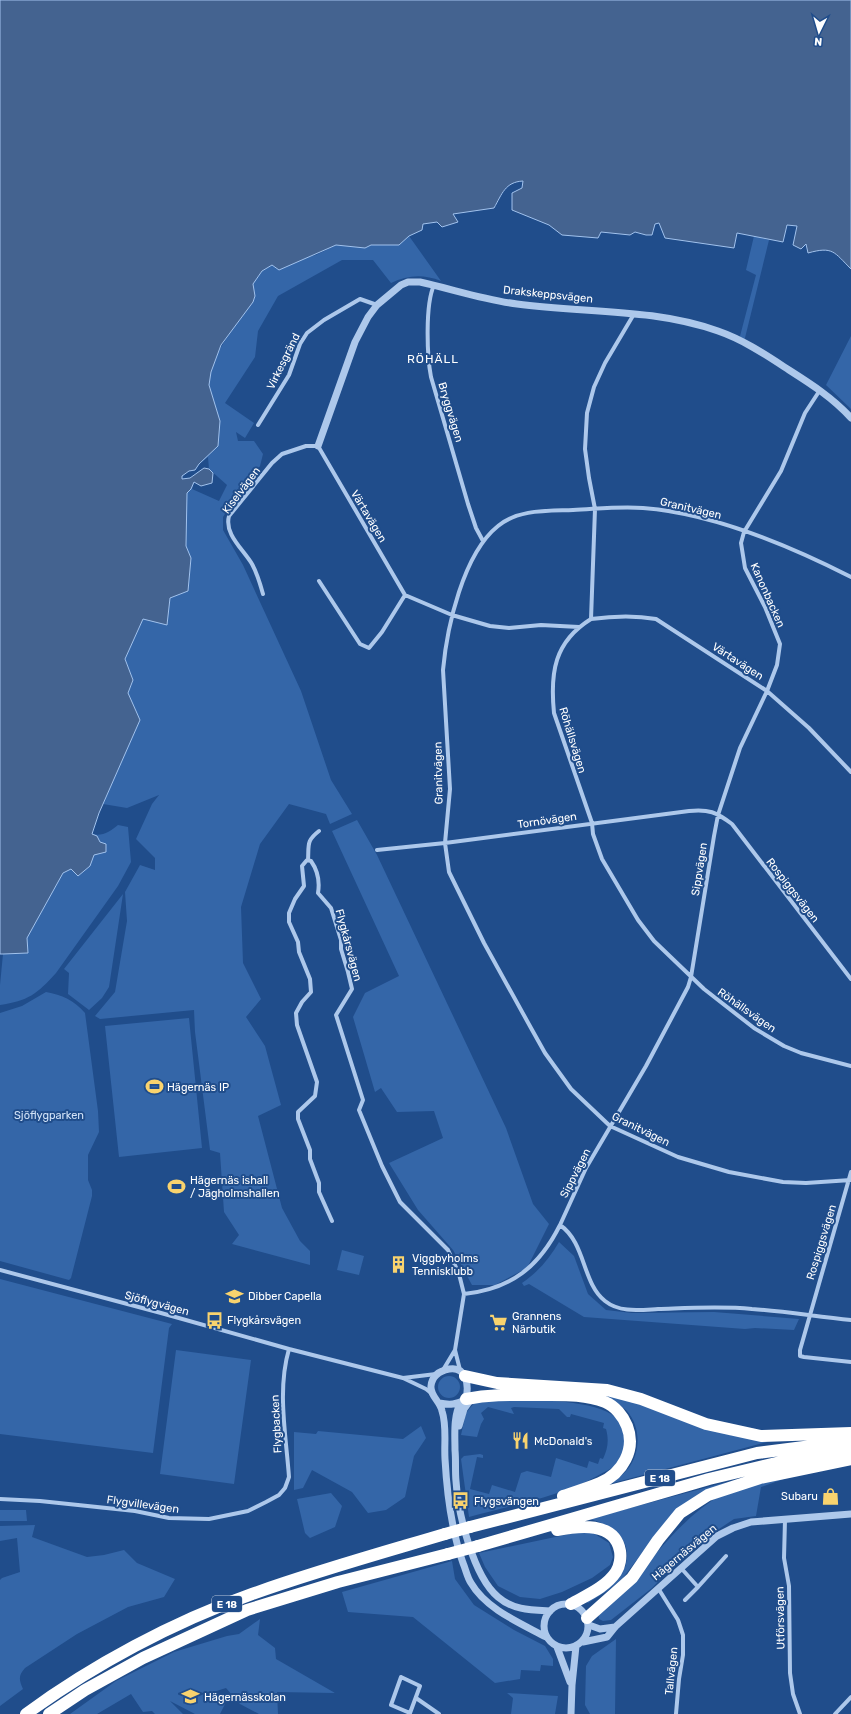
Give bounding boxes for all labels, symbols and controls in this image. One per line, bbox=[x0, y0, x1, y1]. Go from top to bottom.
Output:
north arrow bbox=[799, 12, 839, 52]
text: N bbox=[814, 35, 823, 48]
street label: Drakskeppsvägen bbox=[502, 283, 594, 306]
street label: Virkesgränd bbox=[264, 331, 303, 392]
district label: RÖHÄLL bbox=[407, 352, 459, 366]
street label: Bryggvägen bbox=[435, 381, 466, 444]
street label: Kiselvägen bbox=[220, 464, 263, 516]
street label: Värtavägen bbox=[348, 488, 389, 545]
street label: Granitvägen bbox=[659, 495, 723, 522]
street label: Kanonbacken bbox=[748, 561, 788, 629]
street label: Värtavägen bbox=[710, 640, 766, 683]
street label: Röhällsvägen bbox=[556, 706, 589, 775]
street label: Granitvägen bbox=[431, 742, 446, 804]
street label: Tornövägen bbox=[516, 810, 578, 831]
street label: Sippvägen bbox=[689, 842, 710, 897]
street label: Rospiggsvägen bbox=[763, 856, 822, 925]
street label: Flygkårsvägen bbox=[333, 908, 364, 983]
street label: Röhällsvägen bbox=[715, 985, 778, 1035]
sports icon: Hägernäs IP bbox=[144, 1077, 164, 1097]
place label: Hägernäs IP bbox=[167, 1081, 229, 1094]
park label: Sjöflygparken bbox=[14, 1109, 84, 1122]
street label: Granitvägen bbox=[610, 1110, 672, 1149]
street label: Sippvägen bbox=[557, 1146, 593, 1200]
place label: Hägernäs ishall / Jägholmshallen bbox=[190, 1174, 280, 1200]
sports icon: Hägernäs ishall / Jägholmshallen bbox=[167, 1176, 187, 1196]
street label: Rospiggsvägen bbox=[804, 1203, 839, 1281]
place label: Viggbyholms Tennisklubb bbox=[412, 1252, 479, 1278]
building icon: Viggbyholms Tennisklubb bbox=[389, 1254, 409, 1274]
school or university icon: Dibber Capella bbox=[225, 1286, 245, 1306]
street label: Sjöflygvägen bbox=[123, 1289, 191, 1318]
place label: Dibber Capella bbox=[248, 1290, 322, 1303]
bus stop icon: Flygkårsvägen bbox=[204, 1310, 224, 1330]
place label: Grannens Närbutik bbox=[512, 1310, 562, 1336]
supermarket icon: Grannens Närbutik bbox=[489, 1312, 509, 1332]
place label: Flygkårsvägen bbox=[227, 1314, 301, 1327]
street label: Flygbacken bbox=[268, 1394, 285, 1454]
restaurant icon: McDonald's bbox=[511, 1431, 531, 1451]
place label: McDonald's bbox=[534, 1435, 593, 1448]
road number: E 18 bbox=[645, 1470, 675, 1486]
shop icon: Subaru bbox=[821, 1486, 841, 1506]
place label: Subaru bbox=[781, 1490, 818, 1503]
bus stop icon: Flygsvängen bbox=[451, 1491, 471, 1511]
street label: Flygvillevägen bbox=[106, 1493, 180, 1516]
place label: Flygsvängen bbox=[474, 1495, 539, 1508]
street label: Hägernäsvägen bbox=[649, 1522, 719, 1583]
street label: Utförsvägen bbox=[773, 1586, 788, 1650]
road number: E 18 bbox=[212, 1596, 242, 1612]
street label: Tallvägen bbox=[663, 1646, 680, 1696]
school or university icon: Hägernässkolan bbox=[181, 1687, 201, 1707]
place label: Hägernässkolan bbox=[204, 1691, 286, 1704]

